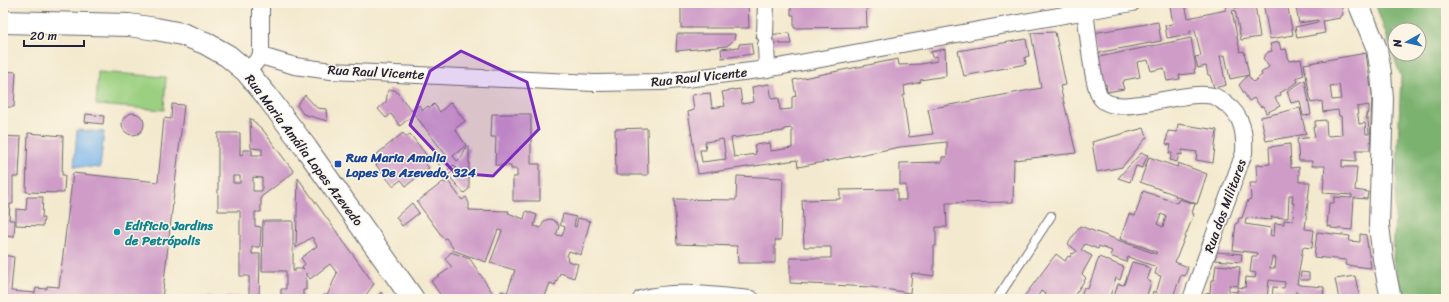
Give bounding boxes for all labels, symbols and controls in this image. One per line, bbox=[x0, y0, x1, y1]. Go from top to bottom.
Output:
scale bar bbox=[24, 22, 84, 48]
north arrow bbox=[1387, 22, 1427, 62]
text: 20 m bbox=[30, 25, 57, 47]
text: N bbox=[1388, 38, 1408, 49]
street label: Rua Raul Vicente bbox=[327, 58, 425, 86]
street label: Rua Raul Vicente bbox=[650, 60, 749, 93]
street label: Rua Maria Amália Lopes Azevedo bbox=[239, 69, 369, 232]
place label: Rua Maria Amalia Lopes De Azevedo, 324 bbox=[345, 146, 477, 184]
street label: Rua dos Militares bbox=[1197, 155, 1253, 256]
marker: Rua Maria Amalia Lopes De Azevedo, 324 bbox=[333, 159, 343, 169]
place label: Edificio Jardins de Petrópolis bbox=[125, 214, 214, 252]
marker: Edificio Jardins de Petrópolis bbox=[112, 227, 122, 237]

